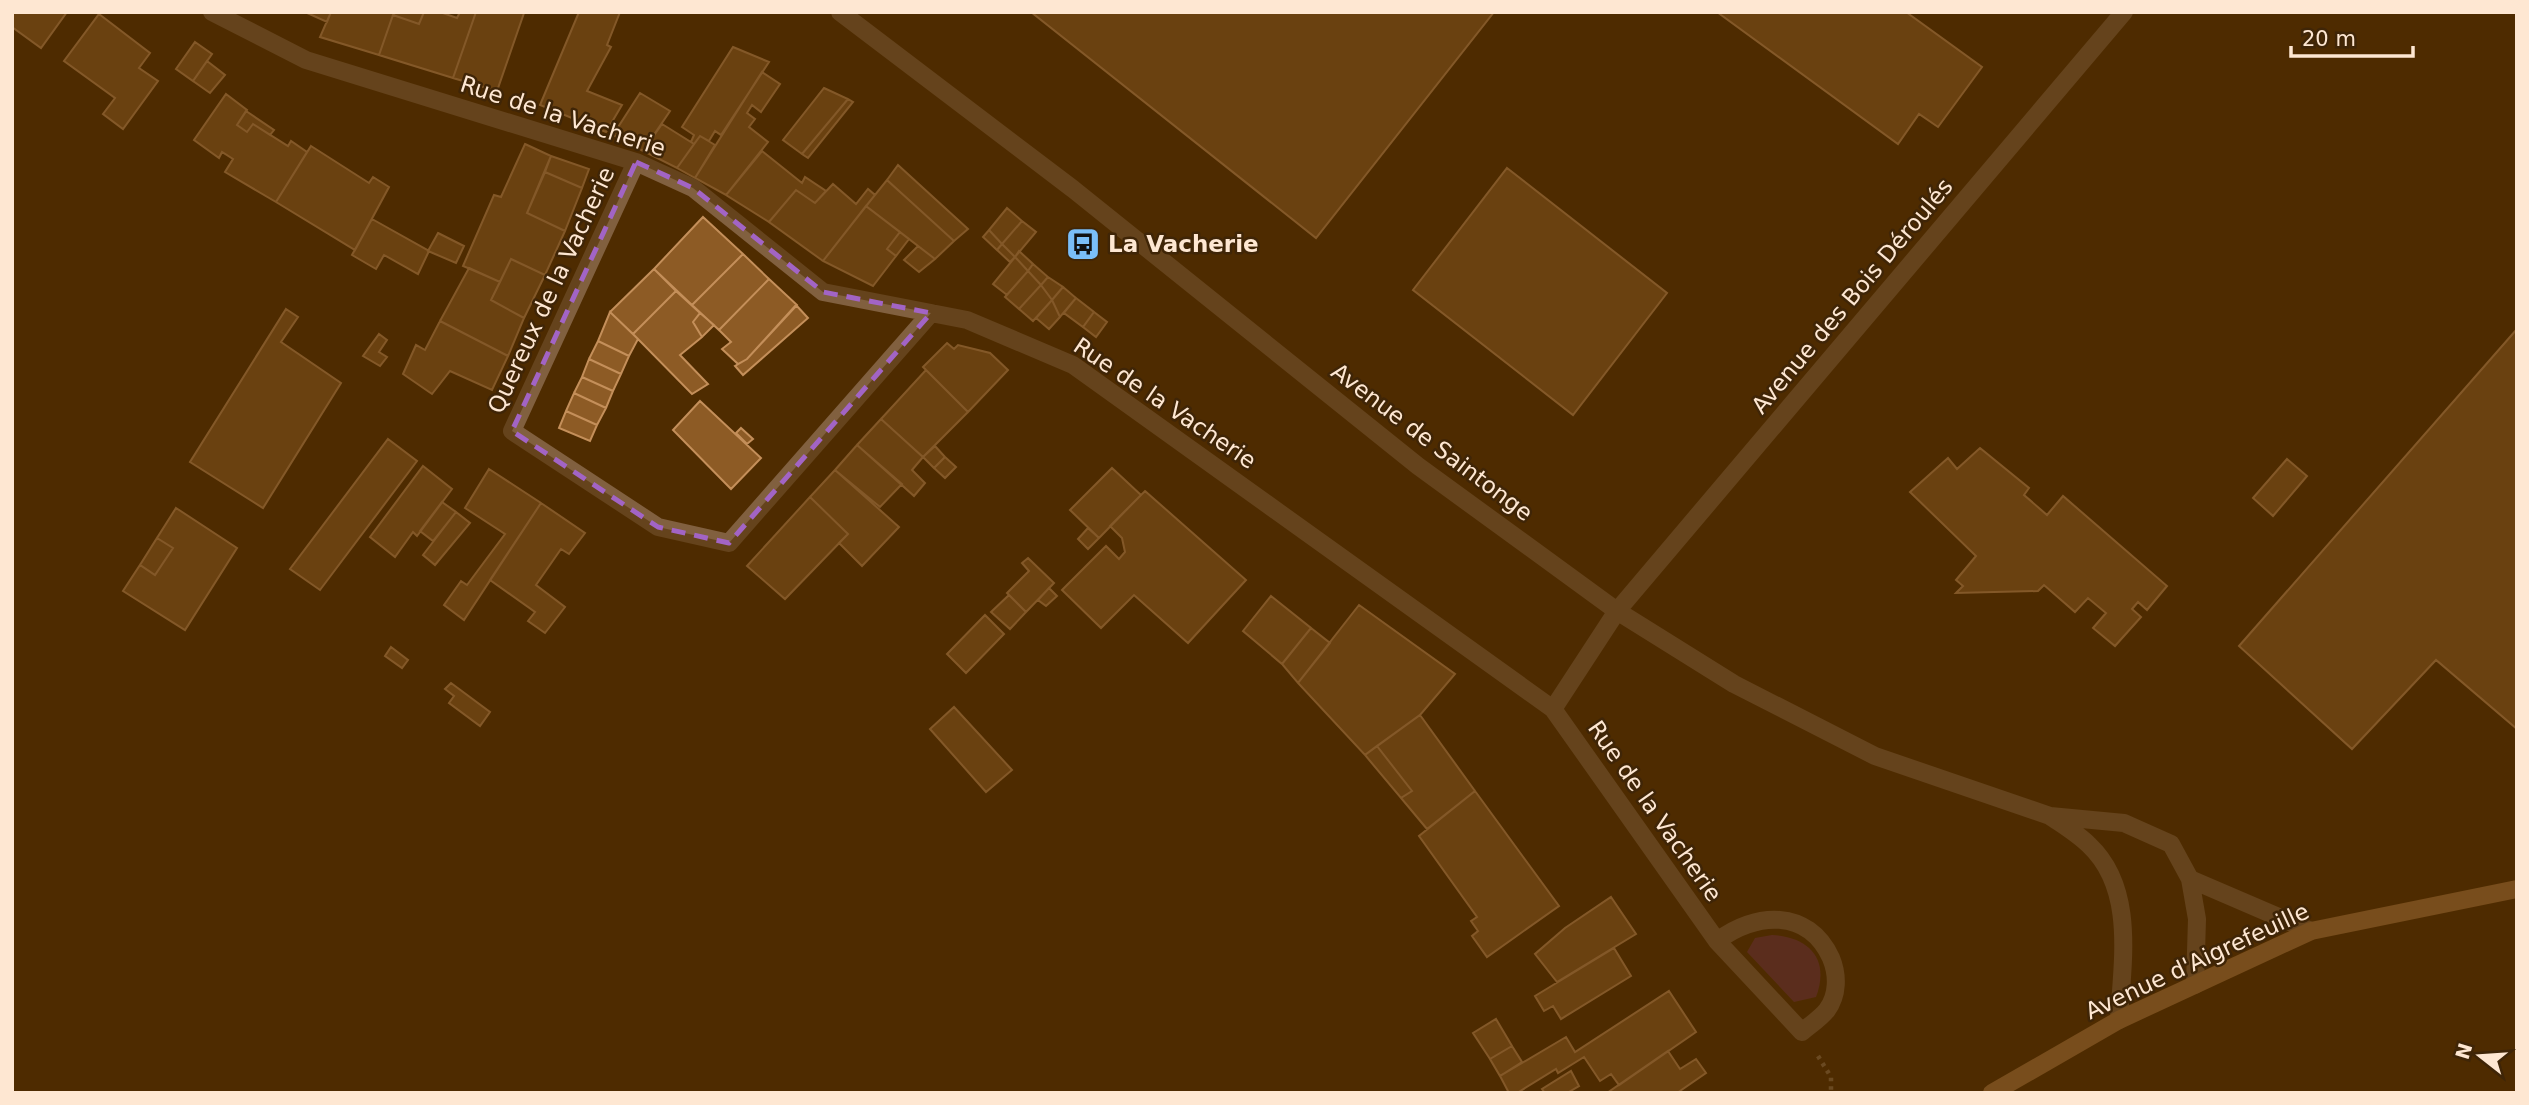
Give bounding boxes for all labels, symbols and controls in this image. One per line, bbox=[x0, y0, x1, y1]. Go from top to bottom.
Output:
scale bar bbox=[2291, 14, 2414, 58]
text: 20 m bbox=[2302, 27, 2356, 51]
street label: Rue de la Vacherie bbox=[457, 71, 669, 161]
street label: Quereux de la Vacherie bbox=[482, 163, 620, 417]
street label: Avenue des Bois Déroulés bbox=[1746, 173, 1958, 419]
bus stop icon: La Vacherie bbox=[1064, 225, 1102, 263]
place label: La Vacherie bbox=[1108, 231, 1259, 257]
street label: Rue de la Vacherie bbox=[1069, 332, 1261, 474]
street label: Avenue de Saintonge bbox=[1326, 358, 1538, 526]
street label: Rue de la Vacherie bbox=[1583, 716, 1727, 906]
street label: Avenue d'Aigrefeuille bbox=[2081, 898, 2313, 1024]
north arrow bbox=[2445, 1021, 2515, 1091]
text: N bbox=[2451, 1040, 2477, 1062]

